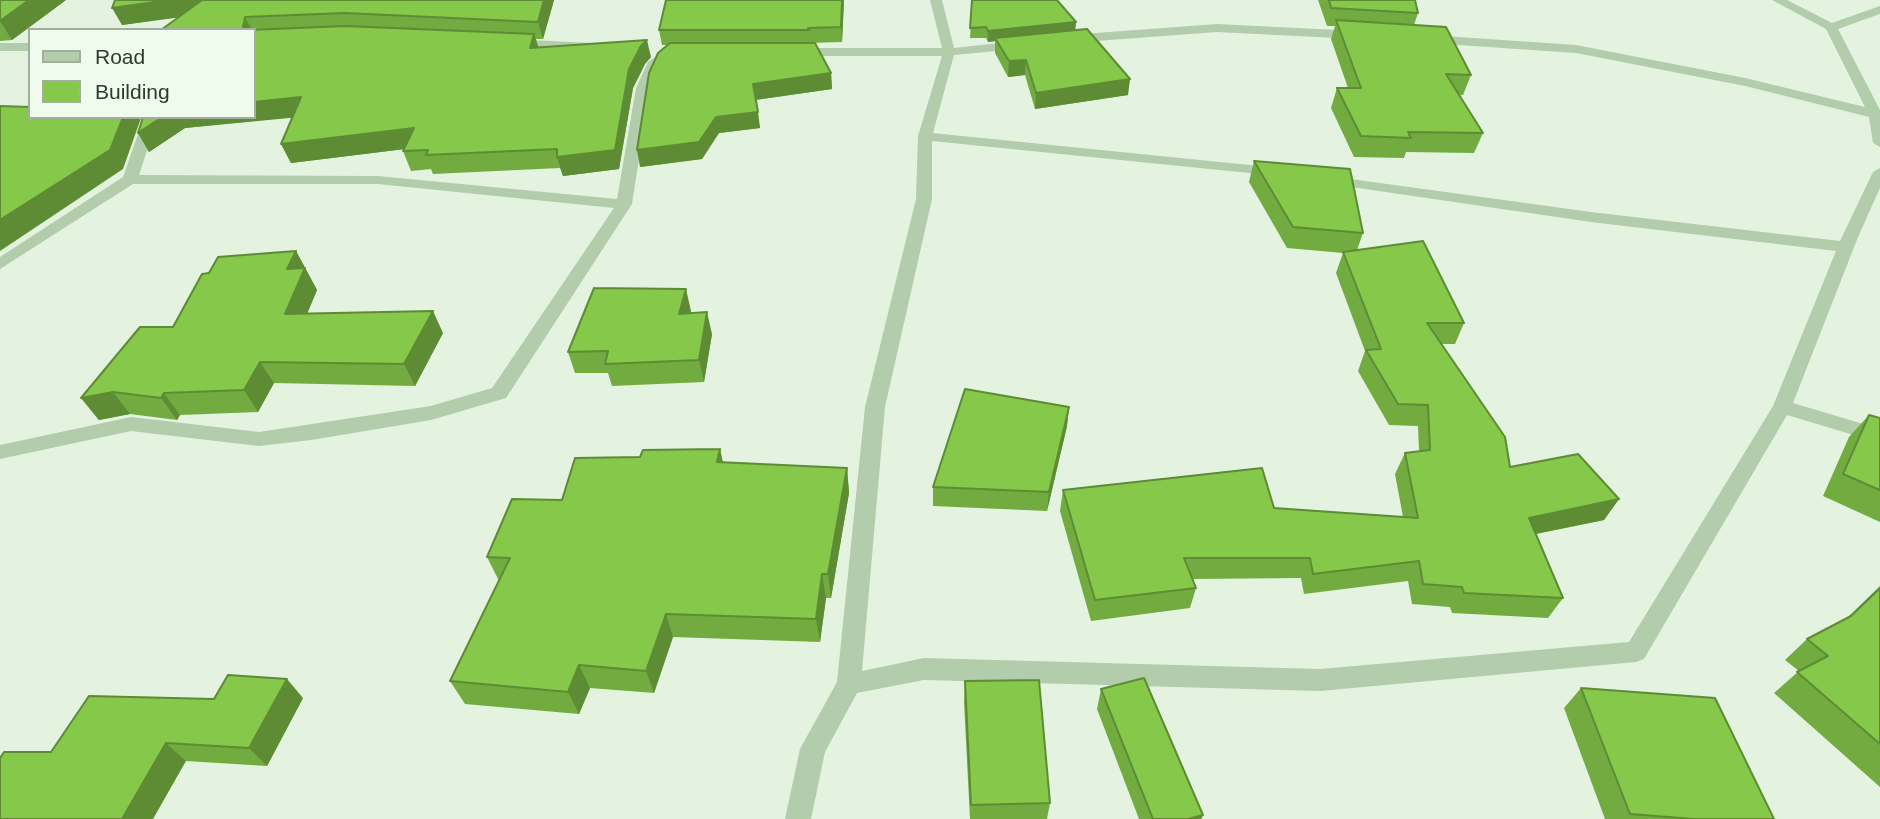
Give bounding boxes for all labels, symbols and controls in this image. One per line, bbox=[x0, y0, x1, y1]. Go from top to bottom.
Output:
legend bbox=[28, 28, 256, 119]
text: Road bbox=[95, 45, 145, 68]
text: Building bbox=[95, 80, 170, 103]

